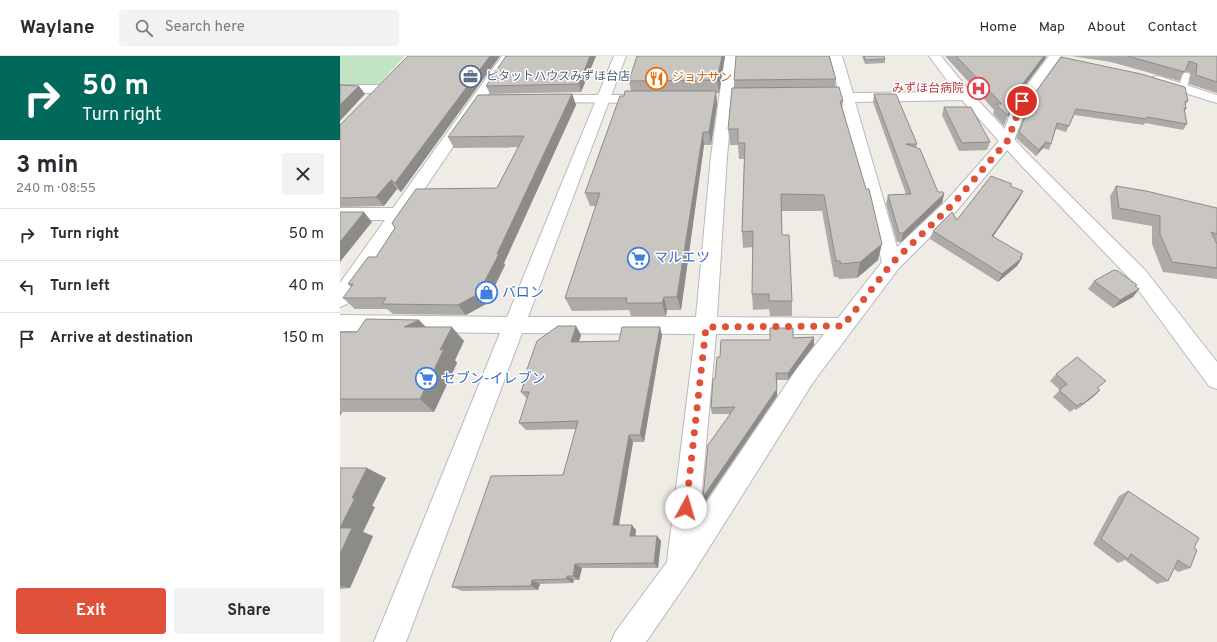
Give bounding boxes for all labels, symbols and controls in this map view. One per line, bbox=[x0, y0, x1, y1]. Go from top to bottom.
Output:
search box bbox=[119, 10, 399, 46]
text: Waylane bbox=[20, 16, 95, 40]
icon: search bbox=[133, 17, 155, 39]
text: Search here bbox=[165, 18, 245, 37]
text: Home bbox=[980, 19, 1017, 36]
text: Map bbox=[1039, 19, 1065, 36]
text: About bbox=[1087, 19, 1126, 36]
text: Contact bbox=[1148, 19, 1197, 36]
office icon: ピタットハウスみずほ台店 bbox=[457, 64, 483, 90]
restaurant icon: ジョナサン bbox=[644, 65, 670, 91]
text: 50 m bbox=[82, 69, 149, 105]
place label: ピタットハウスみずほ台店 bbox=[486, 69, 630, 85]
place label: ジョナサン bbox=[672, 70, 732, 86]
icon: right bbox=[16, 72, 68, 124]
hospital icon: みずほ台病院 bbox=[966, 76, 992, 102]
place label: みずほ台病院 bbox=[892, 81, 964, 97]
pin bbox=[1005, 84, 1039, 118]
icon: arrive bbox=[1011, 90, 1033, 112]
text: Turn right bbox=[82, 104, 162, 127]
text: 3 min bbox=[16, 151, 78, 181]
button: close bbox=[282, 153, 324, 195]
text: 240 m · 08:55 bbox=[16, 181, 96, 197]
icon: right bbox=[16, 224, 38, 246]
text: Turn right bbox=[50, 225, 119, 244]
text: 50 m bbox=[289, 225, 324, 244]
supermarket icon: マルエツ bbox=[625, 245, 651, 271]
place label: マルエツ bbox=[654, 250, 710, 267]
icon: left bbox=[16, 276, 38, 298]
text: Turn left bbox=[50, 277, 110, 296]
text: 40 m bbox=[289, 277, 324, 296]
shop icon: バロン bbox=[474, 280, 500, 306]
place label: バロン bbox=[502, 285, 544, 302]
icon: arrive bbox=[16, 328, 38, 350]
text: Arrive at destination bbox=[50, 329, 193, 348]
text: 150 m bbox=[283, 329, 324, 348]
supermarket icon: セブン-イレブン bbox=[413, 366, 439, 392]
place label: セブン-イレブン bbox=[442, 370, 546, 388]
position arrow bbox=[665, 487, 707, 529]
button: Exit bbox=[16, 588, 166, 634]
button: Share bbox=[174, 588, 324, 634]

